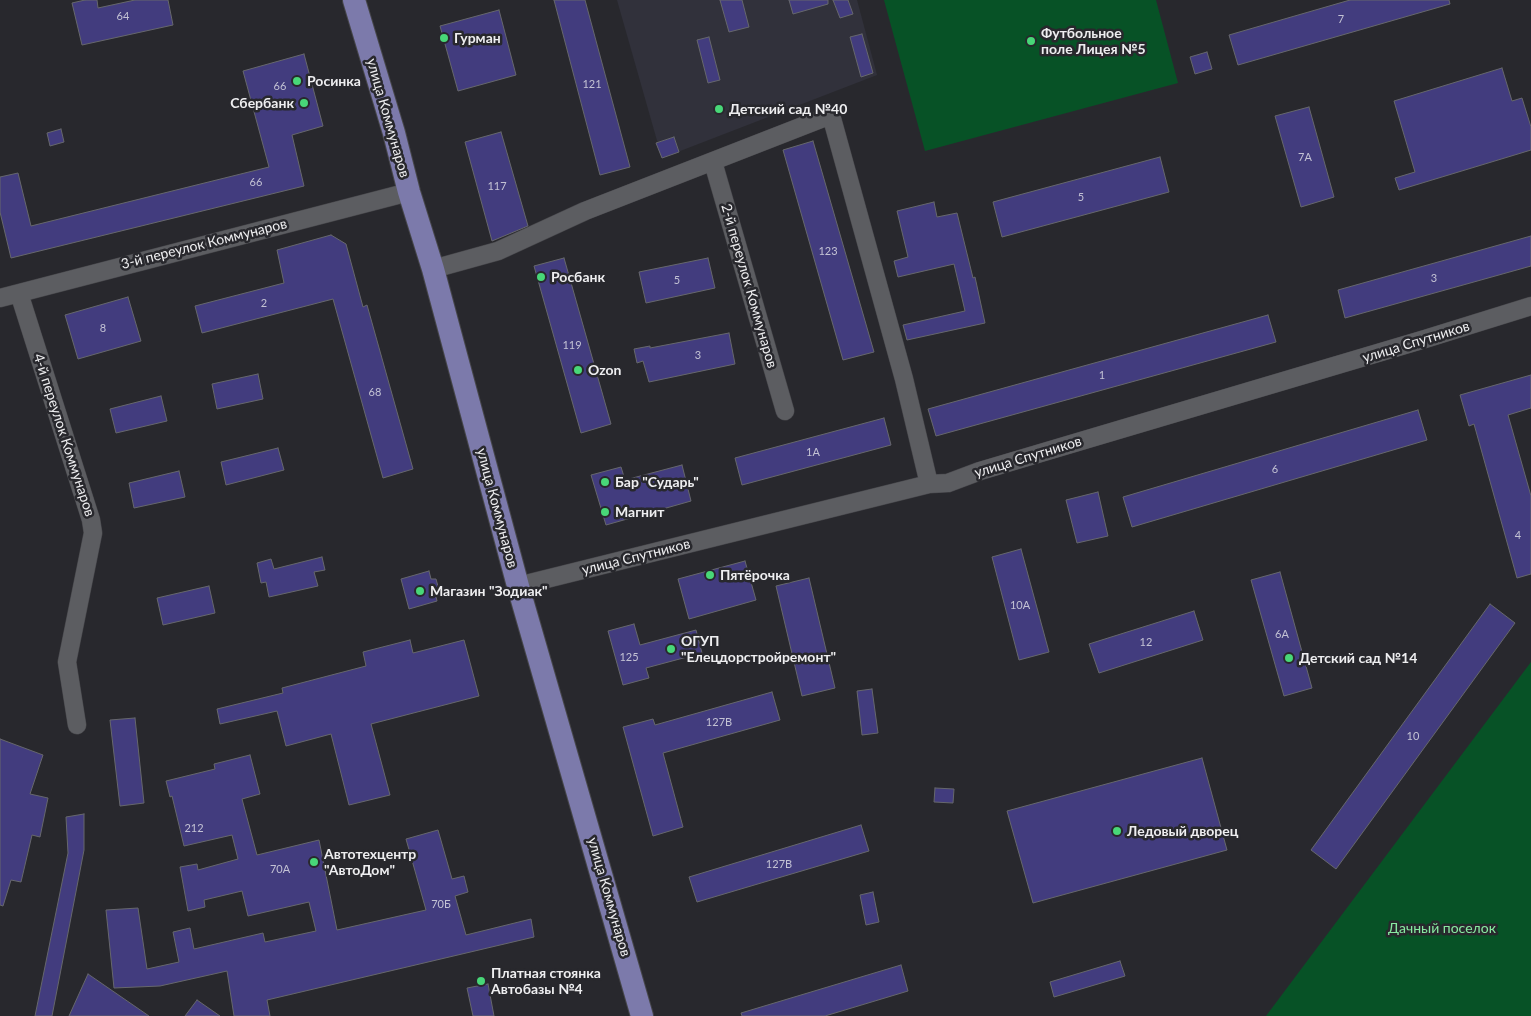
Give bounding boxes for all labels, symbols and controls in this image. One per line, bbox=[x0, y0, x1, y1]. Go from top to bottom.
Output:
house number: 64 bbox=[117, 9, 129, 23]
house number: 7 bbox=[1338, 12, 1344, 26]
place label: Футбольное поле Лицея №5 bbox=[1041, 25, 1146, 58]
place label: Гурман bbox=[454, 30, 501, 46]
marker: Гурман bbox=[438, 32, 450, 44]
marker: Футбольное поле Лицея №5 bbox=[1025, 35, 1037, 47]
street label: улица Коммунаров bbox=[363, 56, 413, 180]
place label: Росинка bbox=[307, 73, 361, 89]
marker: Росинка bbox=[291, 75, 303, 87]
house number: 121 bbox=[582, 77, 602, 91]
house number: 66 bbox=[274, 79, 286, 93]
place label: Сбербанк bbox=[230, 95, 294, 111]
marker: Сбербанк bbox=[298, 97, 310, 109]
place label: Детский сад №40 bbox=[729, 101, 847, 117]
marker: Детский сад №40 bbox=[713, 103, 725, 115]
house number: 7А bbox=[1298, 150, 1312, 164]
house number: 66 bbox=[250, 175, 262, 189]
house number: 117 bbox=[487, 179, 507, 193]
house number: 5 bbox=[1078, 190, 1084, 204]
street label: 2-й переулок Коммунаров bbox=[717, 202, 781, 370]
street label: 3-й переулок Коммунаров bbox=[119, 215, 289, 273]
house number: 123 bbox=[818, 244, 838, 258]
place label: Росбанк bbox=[551, 269, 605, 285]
marker: Росбанк bbox=[535, 271, 547, 283]
house number: 3 bbox=[1431, 271, 1437, 285]
house number: 5 bbox=[674, 273, 680, 287]
house number: 2 bbox=[261, 296, 267, 310]
street label: улица Спутников bbox=[1360, 318, 1472, 366]
house number: 8 bbox=[100, 321, 106, 335]
house number: 119 bbox=[562, 338, 582, 352]
house number: 3 bbox=[695, 348, 701, 362]
street label: 4-й переулок Коммунаров bbox=[30, 351, 98, 519]
place label: Ozon bbox=[588, 362, 621, 378]
marker: Ozon bbox=[572, 364, 584, 376]
house number: 1 bbox=[1099, 368, 1105, 382]
house number: 68 bbox=[369, 385, 381, 399]
street label: улица Спутников bbox=[972, 433, 1084, 481]
house number: 1А bbox=[806, 445, 820, 459]
street label: улица Коммунаров bbox=[473, 446, 521, 570]
house number: 6 bbox=[1272, 462, 1278, 476]
place label: Бар "Сударь" bbox=[615, 474, 699, 490]
marker: Бар "Сударь" bbox=[599, 476, 611, 488]
place label: Магнит bbox=[615, 504, 664, 520]
marker: Магнит bbox=[599, 506, 611, 518]
house number: 4 bbox=[1515, 528, 1521, 542]
street label: улица Спутников bbox=[580, 535, 692, 579]
place label: Пятёрочка bbox=[720, 567, 790, 583]
marker: Пятёрочка bbox=[704, 569, 716, 581]
place label: Магазин "Зодиак" bbox=[430, 583, 548, 599]
marker: Магазин "Зодиак" bbox=[414, 585, 426, 597]
house number: 10А bbox=[1010, 598, 1030, 612]
house number: 6А bbox=[1275, 627, 1289, 641]
place label: ОГУП "Елецдорстройремонт" bbox=[681, 633, 836, 666]
house number: 12 bbox=[1140, 635, 1152, 649]
marker: ОГУП "Елецдорстройремонт" bbox=[665, 643, 677, 655]
house number: 125 bbox=[619, 650, 639, 664]
place label: Детский сад №14 bbox=[1299, 650, 1417, 666]
marker: Детский сад №14 bbox=[1283, 652, 1295, 664]
house number: 127В bbox=[706, 715, 732, 729]
house number: 10 bbox=[1407, 729, 1419, 743]
house number: 212 bbox=[184, 821, 204, 835]
place label: Ледовый дворец bbox=[1127, 823, 1238, 839]
marker: Ледовый дворец bbox=[1111, 825, 1123, 837]
street label: улица Коммунаров bbox=[584, 835, 634, 959]
place label: Автотехцентр "АвтоДом" bbox=[324, 846, 416, 879]
marker: Автотехцентр "АвтоДом" bbox=[308, 856, 320, 868]
house number: 127В bbox=[766, 857, 792, 871]
house number: 70А bbox=[270, 862, 290, 876]
house number: 70Б bbox=[431, 897, 451, 911]
park label: Дачный поселок bbox=[1388, 920, 1496, 936]
place label: Платная стоянка Автобазы №4 bbox=[491, 965, 601, 998]
marker: Платная стоянка Автобазы №4 bbox=[475, 975, 487, 987]

